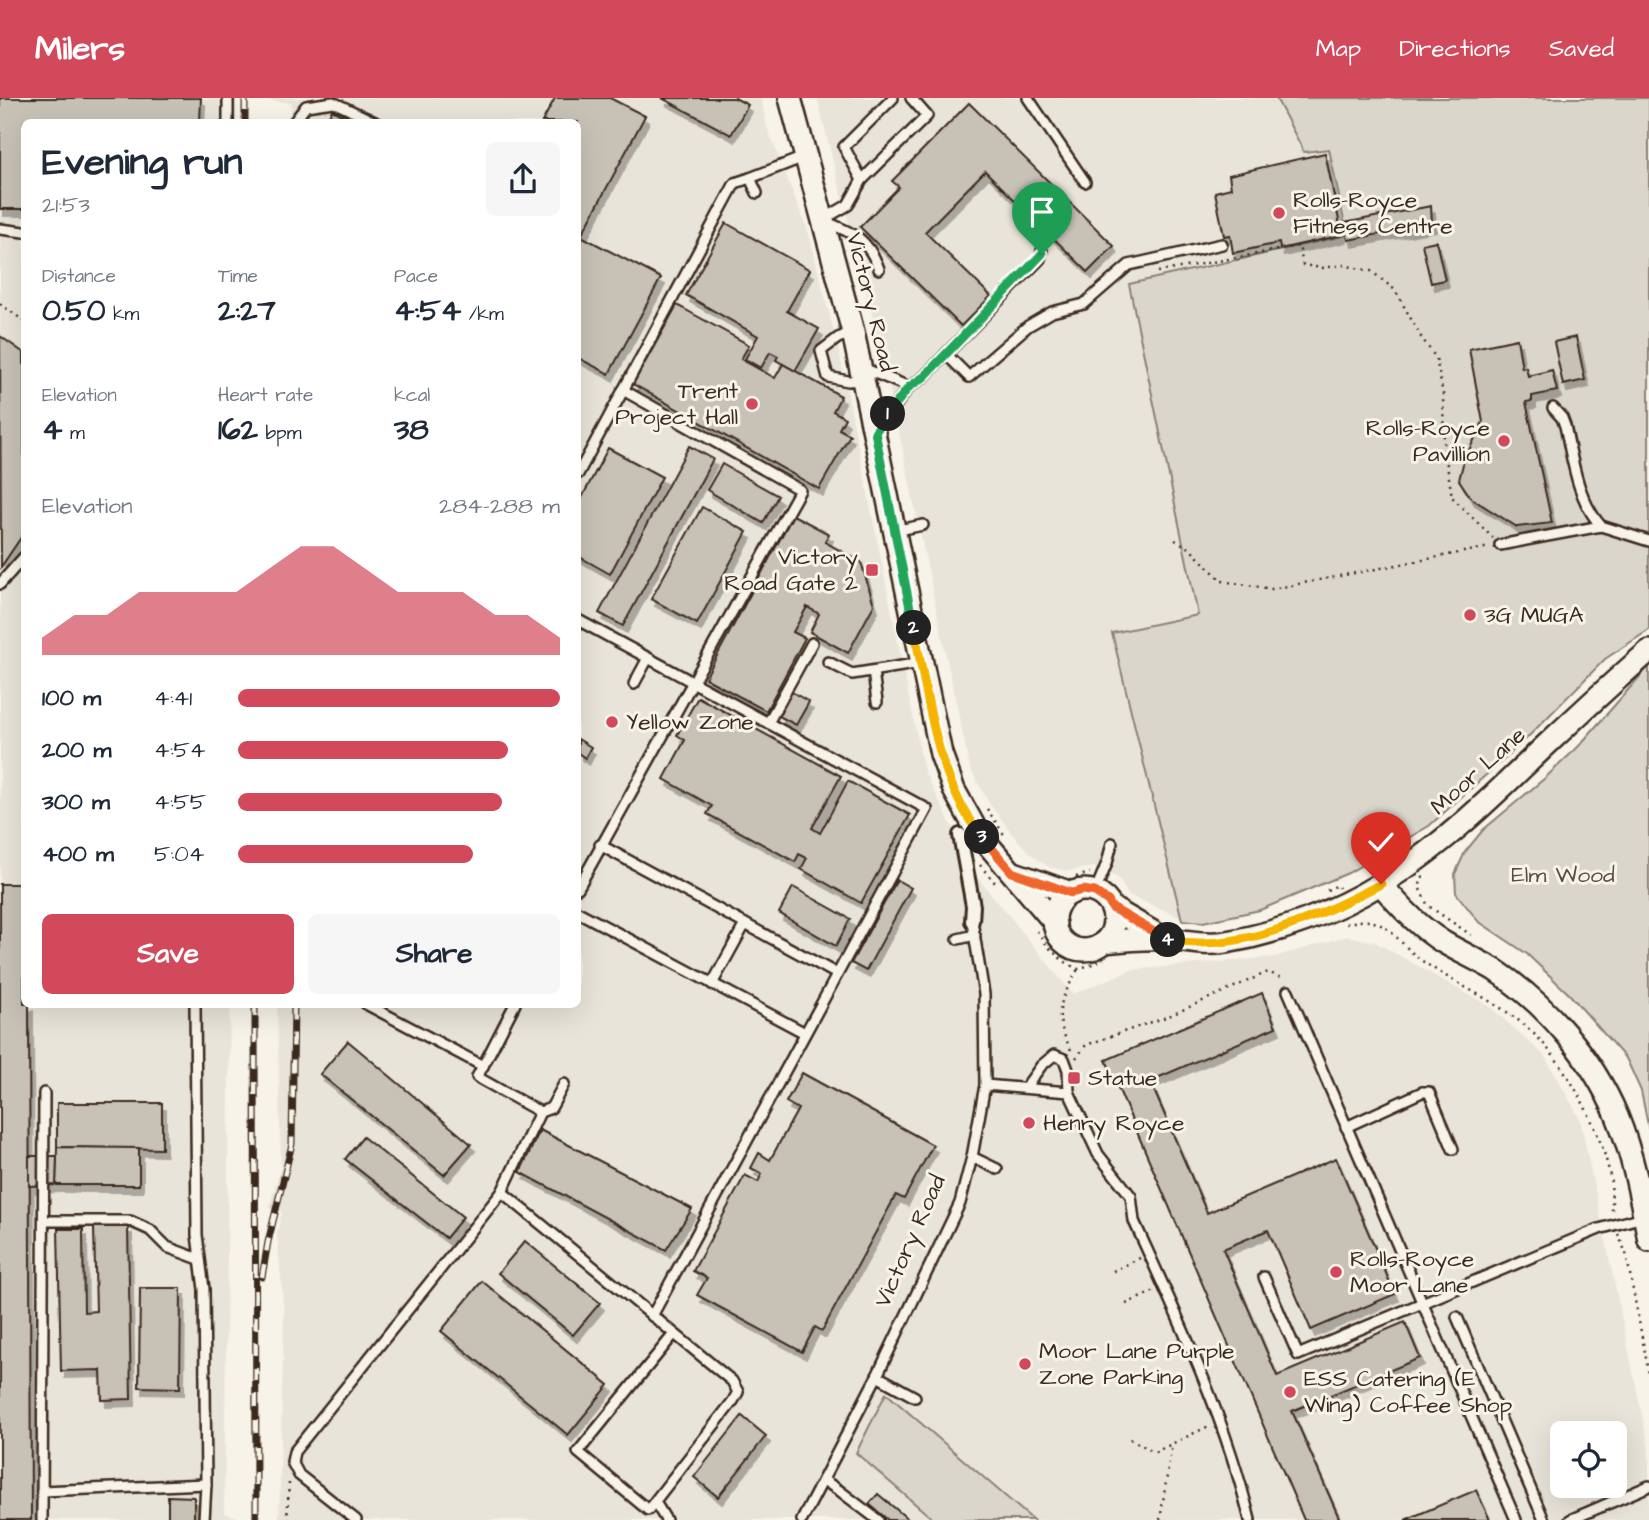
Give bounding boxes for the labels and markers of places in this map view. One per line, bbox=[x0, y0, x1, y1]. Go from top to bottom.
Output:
pin bbox=[1012, 182, 1072, 254]
place label: Rolls-Royce Fitness Centre bbox=[1293, 184, 1453, 242]
marker: Rolls-Royce Fitness Centre bbox=[1271, 205, 1287, 221]
place label: Trent Project Hall bbox=[615, 375, 739, 433]
marker: Trent Project Hall bbox=[744, 396, 760, 412]
pin: 1 bbox=[870, 396, 906, 432]
place label: Rolls-Royce Pavillion bbox=[1366, 412, 1490, 470]
marker: Rolls-Royce Pavillion bbox=[1496, 433, 1512, 449]
place label: Victory Road Gate 2 bbox=[724, 541, 858, 599]
marker: Victory Road Gate 2 bbox=[864, 562, 880, 578]
place label: 3G MUGA bbox=[1484, 599, 1584, 631]
marker: 3G MUGA bbox=[1462, 607, 1478, 623]
pin: 2 bbox=[897, 610, 932, 646]
place label: Yellow Zone bbox=[626, 706, 754, 738]
marker: Yellow Zone bbox=[604, 714, 620, 730]
pin bbox=[1351, 812, 1411, 884]
pin: 3 bbox=[964, 820, 1000, 854]
pin: 4 bbox=[1150, 922, 1186, 958]
place label: Statue bbox=[1088, 1062, 1157, 1094]
marker: Statue bbox=[1066, 1070, 1082, 1086]
place label: Henry Royce bbox=[1043, 1107, 1184, 1140]
marker: Henry Royce bbox=[1021, 1115, 1037, 1131]
place label: Rolls-Royce Moor Lane bbox=[1350, 1243, 1474, 1301]
marker: Rolls-Royce Moor Lane bbox=[1328, 1264, 1344, 1280]
place label: Moor Lane Purple Zone Parking bbox=[1039, 1335, 1234, 1394]
marker: Moor Lane Purple Zone Parking bbox=[1017, 1356, 1033, 1372]
place label: ESS Catering (E Wing) Coffee Shop bbox=[1304, 1363, 1513, 1422]
marker: ESS Catering (E Wing) Coffee Shop bbox=[1282, 1384, 1298, 1400]

